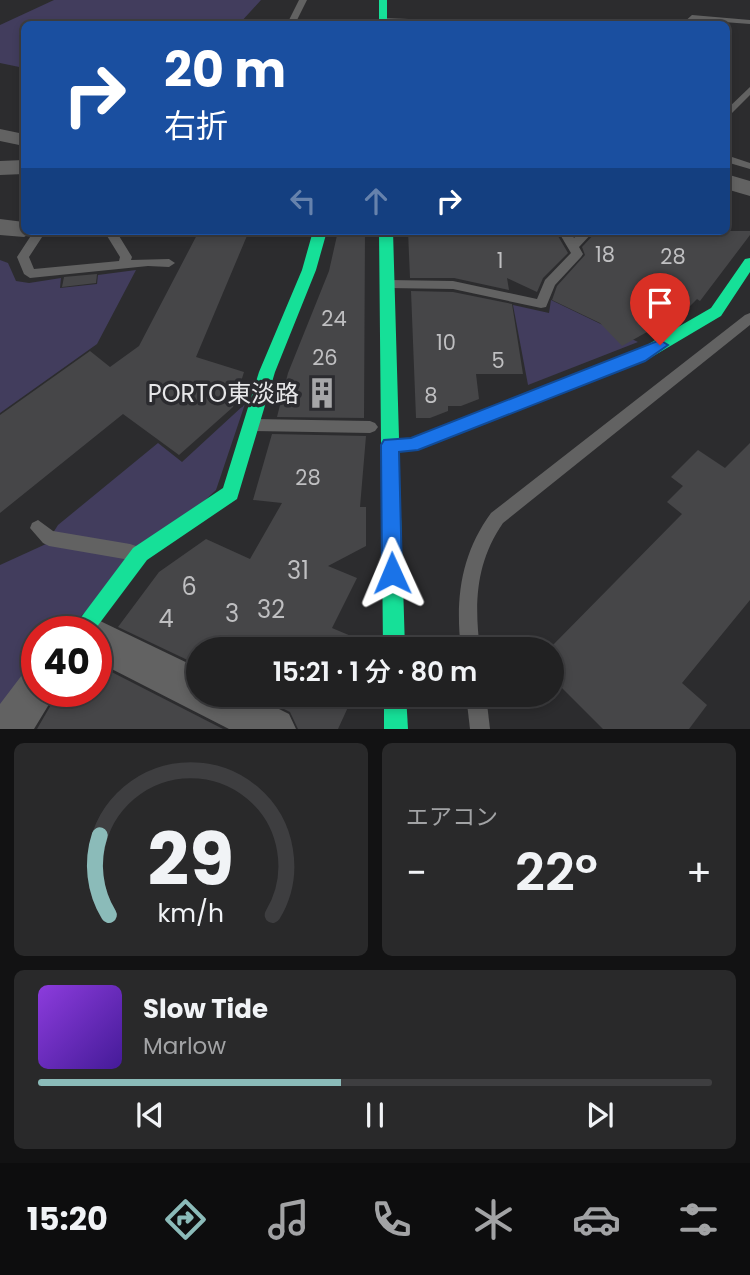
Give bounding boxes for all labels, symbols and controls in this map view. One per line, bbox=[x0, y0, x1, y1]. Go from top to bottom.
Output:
text: 20 m bbox=[164, 36, 286, 104]
icon: right bbox=[49, 49, 140, 140]
text: 右折 bbox=[164, 103, 228, 148]
icon: left bbox=[284, 182, 322, 220]
icon: ahead bbox=[357, 182, 395, 220]
icon: right bbox=[430, 182, 468, 220]
house number: 18 bbox=[595, 240, 615, 269]
house number: 28 bbox=[660, 242, 686, 271]
house number: 1 bbox=[497, 246, 503, 275]
pin bbox=[630, 273, 690, 345]
icon: arrive bbox=[641, 284, 679, 322]
house number: 24 bbox=[321, 304, 347, 333]
house number: 10 bbox=[436, 328, 456, 357]
house number: 26 bbox=[312, 343, 338, 372]
house number: 5 bbox=[491, 346, 505, 375]
building icon: PORTO東淡路 bbox=[305, 376, 339, 410]
place label: PORTO東淡路 bbox=[148, 377, 299, 410]
house number: 8 bbox=[424, 381, 438, 410]
house number: 28 bbox=[295, 463, 321, 492]
position arrow bbox=[355, 536, 429, 610]
house number: 31 bbox=[287, 554, 309, 587]
house number: 6 bbox=[181, 570, 197, 603]
house number: 32 bbox=[257, 593, 285, 626]
house number: 3 bbox=[225, 597, 239, 630]
house number: 4 bbox=[158, 602, 174, 635]
speed limit sign: 40 bbox=[21, 616, 112, 707]
text: 15:21 · 1 分 · 80 m bbox=[273, 654, 477, 690]
text: エアコン bbox=[406, 801, 498, 833]
text: 29 bbox=[148, 810, 234, 911]
text: 22° bbox=[515, 836, 598, 909]
text: − bbox=[406, 846, 427, 899]
text: + bbox=[686, 846, 712, 899]
text: km/h bbox=[158, 896, 224, 931]
text: Slow Tide bbox=[143, 991, 268, 1027]
text: Marlow bbox=[143, 1030, 226, 1062]
icon: previous bbox=[131, 1096, 169, 1134]
icon: pause bbox=[356, 1096, 394, 1134]
icon: next bbox=[581, 1096, 619, 1134]
icon: directions bbox=[161, 1195, 210, 1244]
icon: music bbox=[264, 1195, 313, 1244]
icon: phone bbox=[367, 1195, 416, 1244]
icon: climate bbox=[469, 1195, 518, 1244]
icon: car bbox=[572, 1195, 621, 1244]
icon: filters bbox=[674, 1195, 723, 1244]
text: 15:20 bbox=[27, 1196, 108, 1241]

